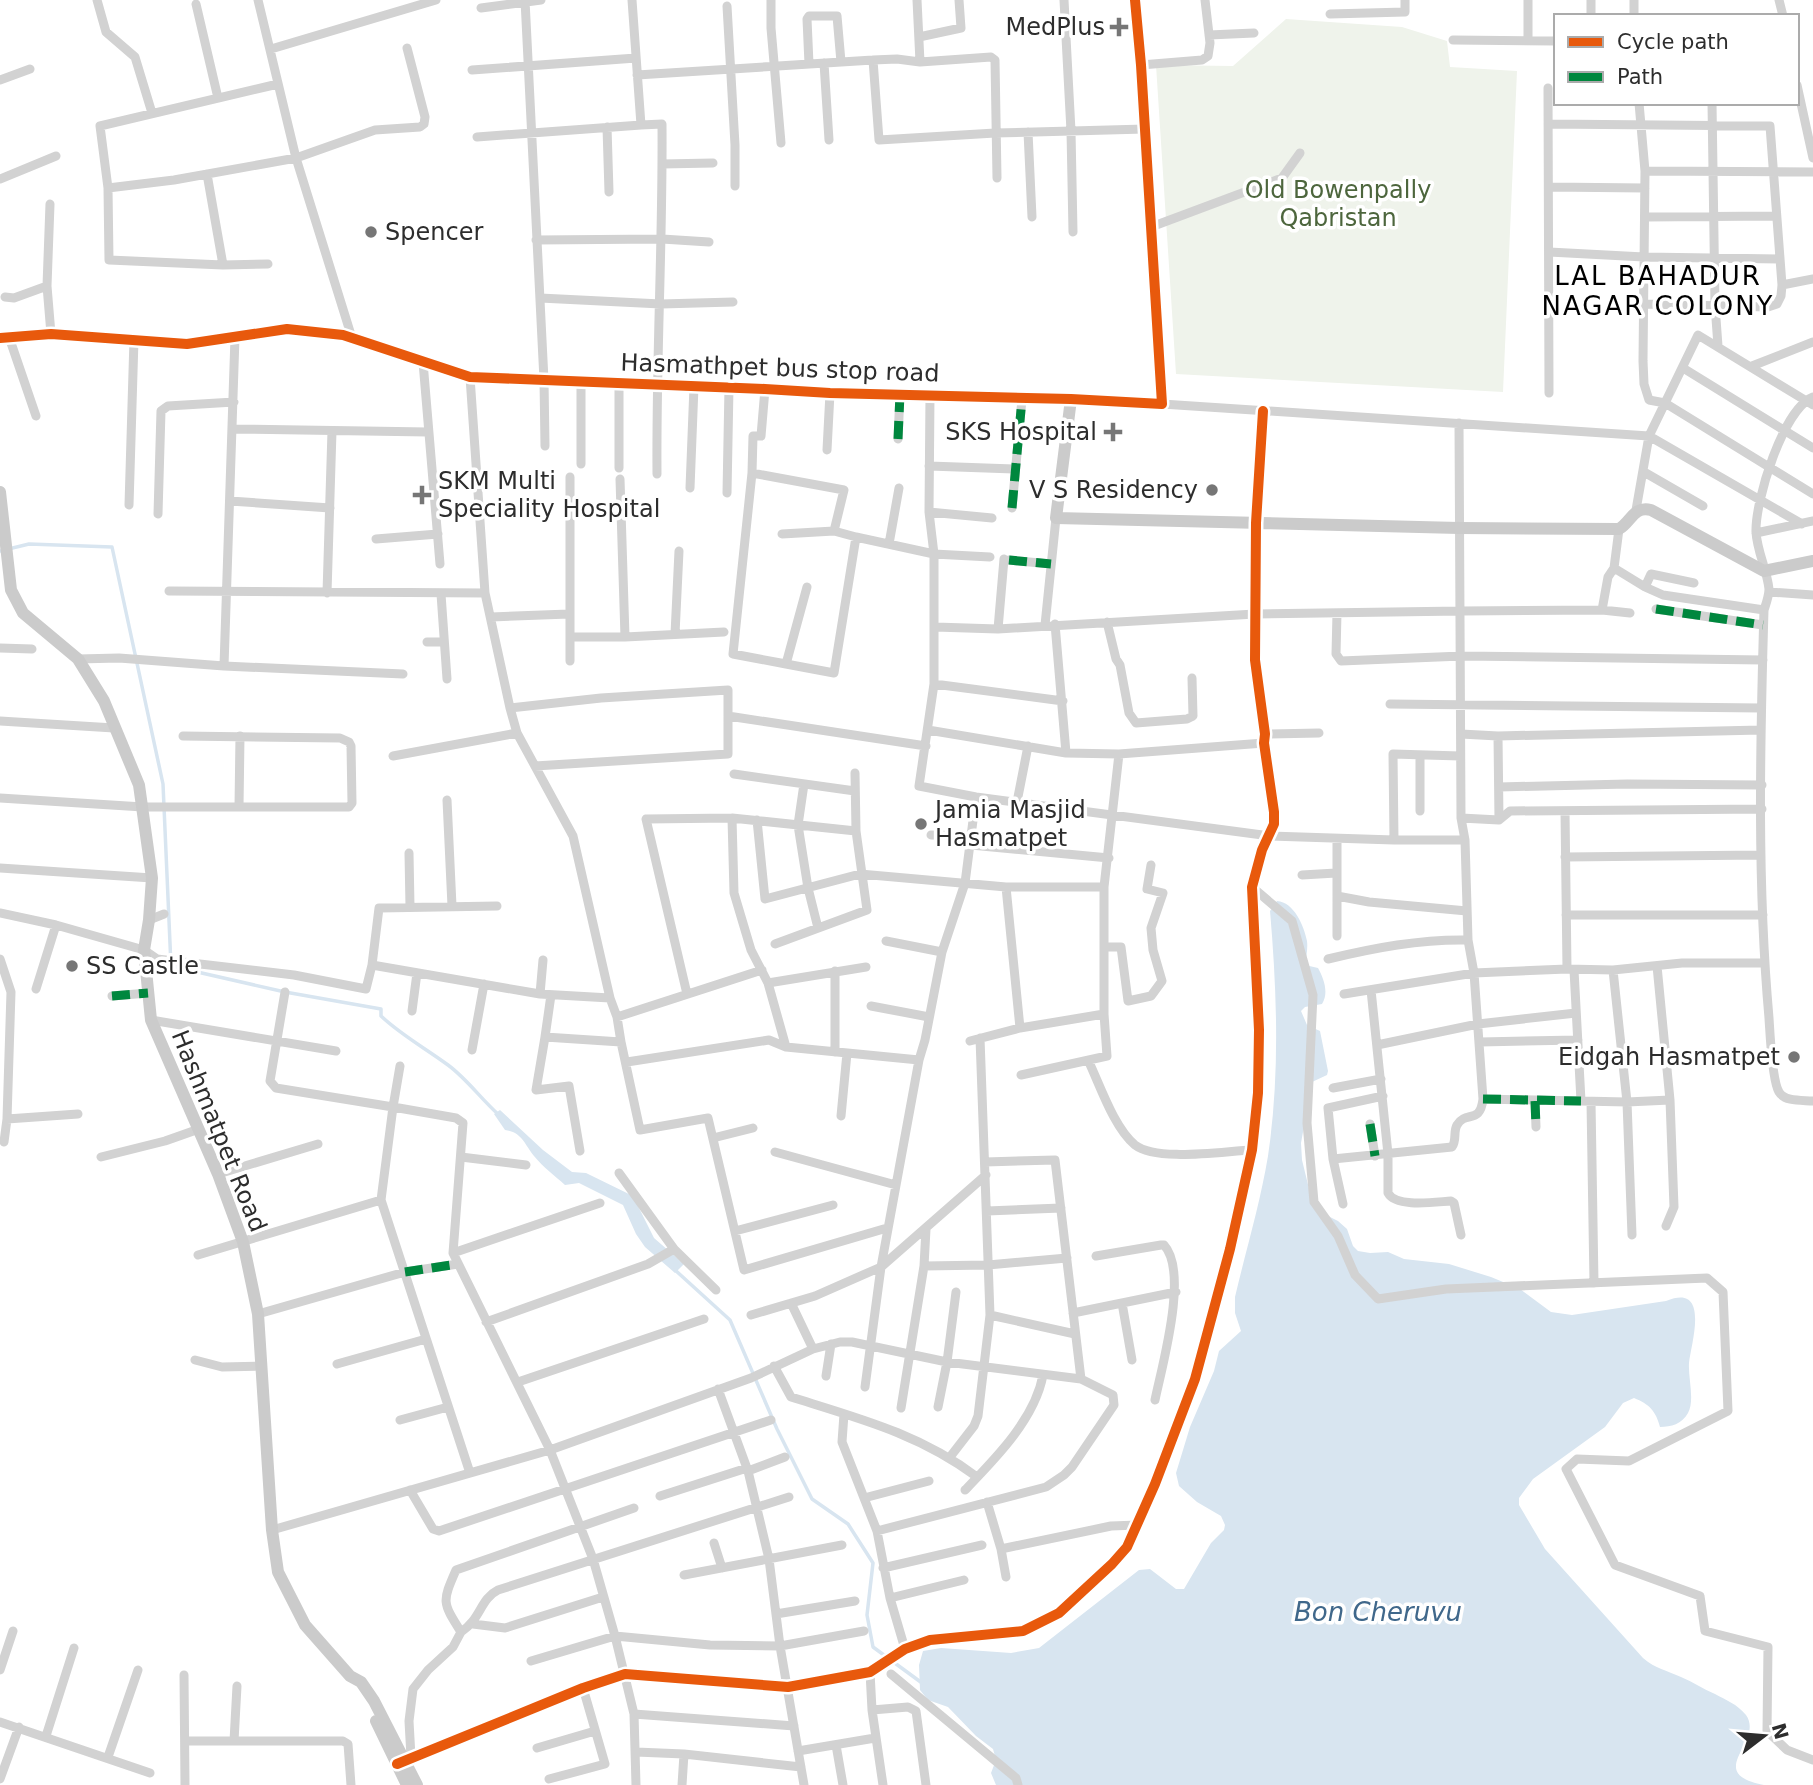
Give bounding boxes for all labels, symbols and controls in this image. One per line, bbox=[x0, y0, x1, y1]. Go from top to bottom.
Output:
place label: MedPlus bbox=[1005, 13, 1105, 41]
legend bbox=[1554, 14, 1799, 105]
marker: MedPlus bbox=[1111, 19, 1127, 35]
text: Cycle path bbox=[1617, 30, 1729, 54]
text: Path bbox=[1617, 65, 1663, 89]
park label: Old Bowenpally Qabristan bbox=[1245, 176, 1431, 232]
place label: Spencer bbox=[385, 218, 483, 246]
marker: Spencer bbox=[363, 224, 379, 240]
district label: LAL BAHADUR NAGAR COLONY bbox=[1541, 261, 1775, 321]
street label: Hasmathpet bus stop road bbox=[620, 348, 940, 388]
place label: SKS Hospital bbox=[945, 418, 1097, 446]
marker: SKS Hospital bbox=[1103, 422, 1123, 442]
place label: SKM Multi Speciality Hospital bbox=[438, 467, 660, 523]
place label: V S Residency bbox=[1029, 476, 1198, 504]
marker: V S Residency bbox=[1204, 482, 1220, 498]
marker: SKM Multi Speciality Hospital bbox=[412, 485, 432, 505]
place label: Jamia Masjid Hasmatpet bbox=[933, 796, 1086, 852]
marker: Jamia Masjid Hasmatpet bbox=[913, 816, 929, 832]
place label: SS Castle bbox=[86, 952, 199, 980]
marker: SS Castle bbox=[64, 958, 80, 974]
street label: Hashmatpet Road bbox=[166, 1026, 272, 1236]
place label: Eidgah Hasmatpet bbox=[1558, 1043, 1780, 1071]
marker: Eidgah Hasmatpet bbox=[1786, 1049, 1802, 1065]
water label: Bon Cheruvu bbox=[1294, 1597, 1462, 1627]
north arrow bbox=[1729, 1701, 1799, 1771]
text: N bbox=[1768, 1721, 1793, 1742]

